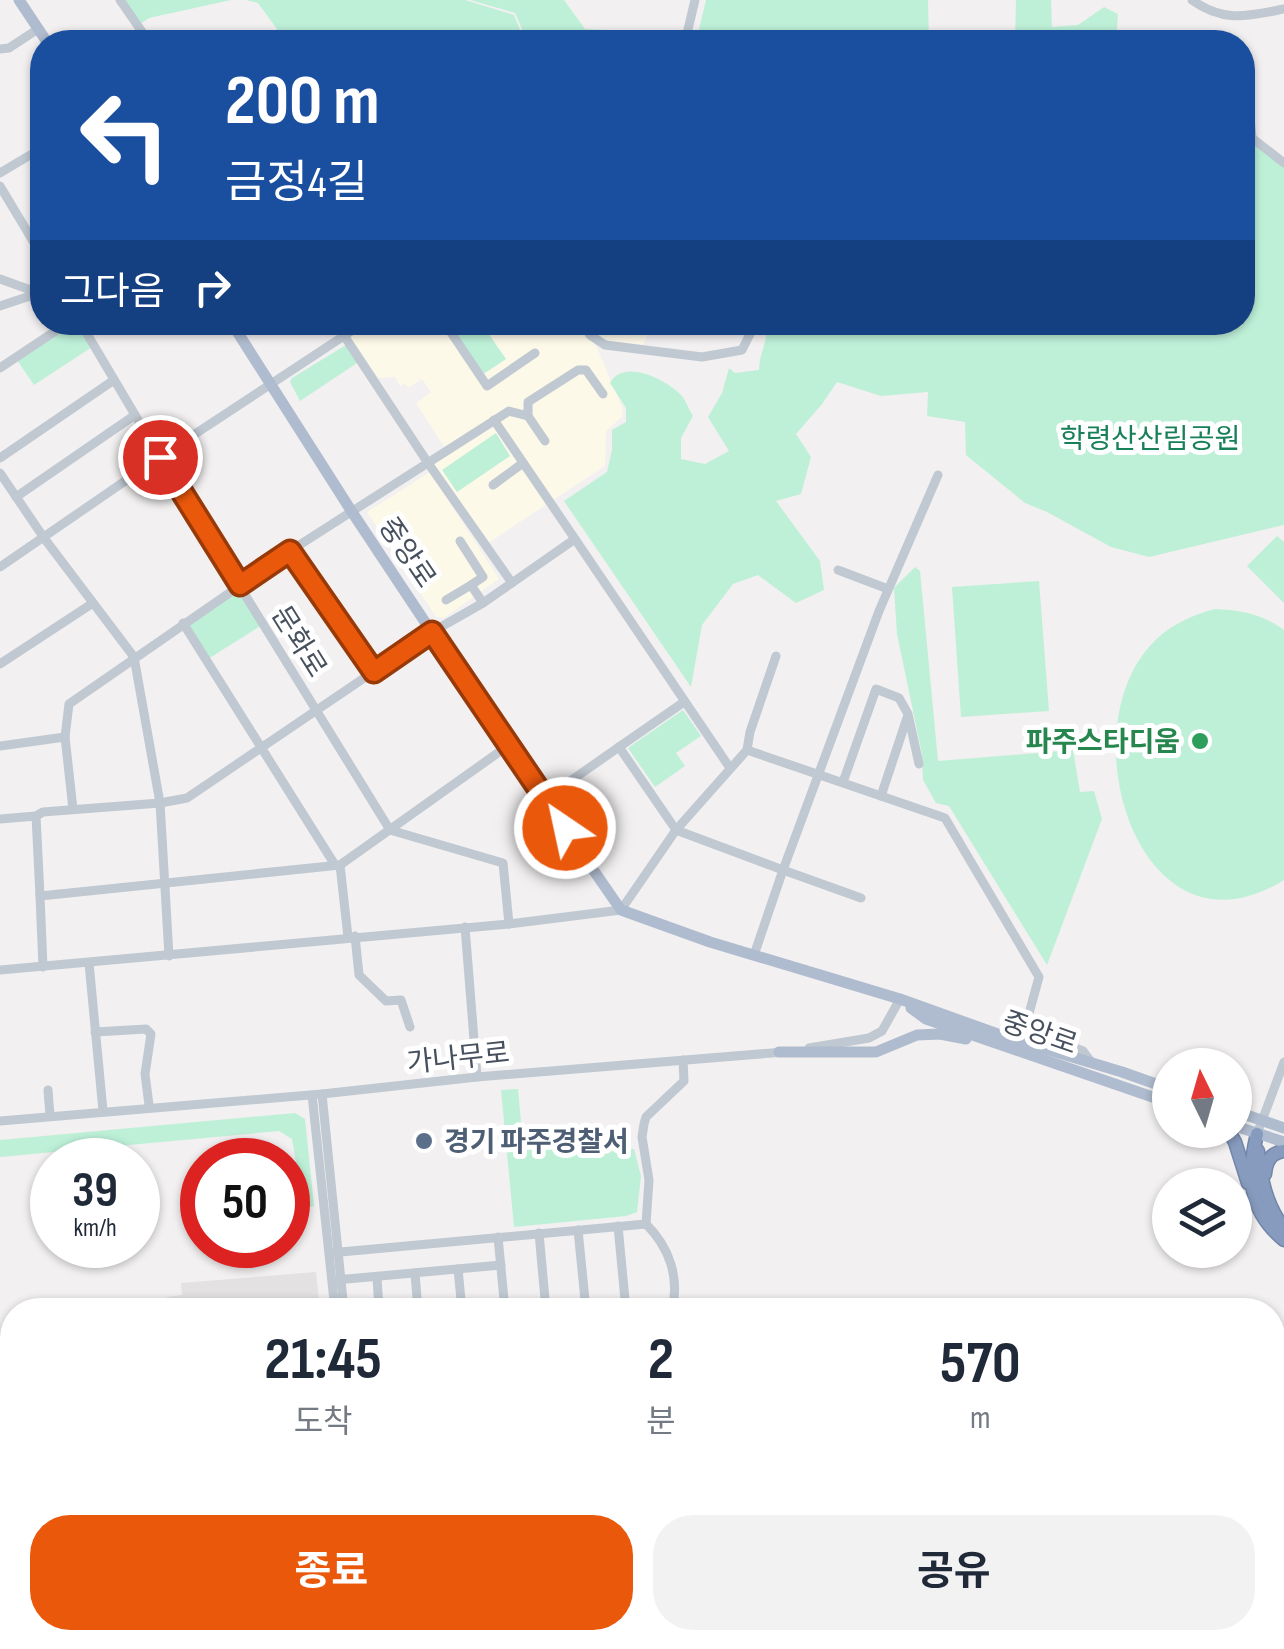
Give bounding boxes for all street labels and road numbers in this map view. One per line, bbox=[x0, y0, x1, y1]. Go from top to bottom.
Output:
street label: 중앙로 bbox=[371, 512, 442, 594]
street label: 문화로 bbox=[264, 600, 333, 683]
street label: 중앙로 bbox=[998, 1005, 1081, 1062]
street label: 가나무로 bbox=[405, 1037, 511, 1080]

